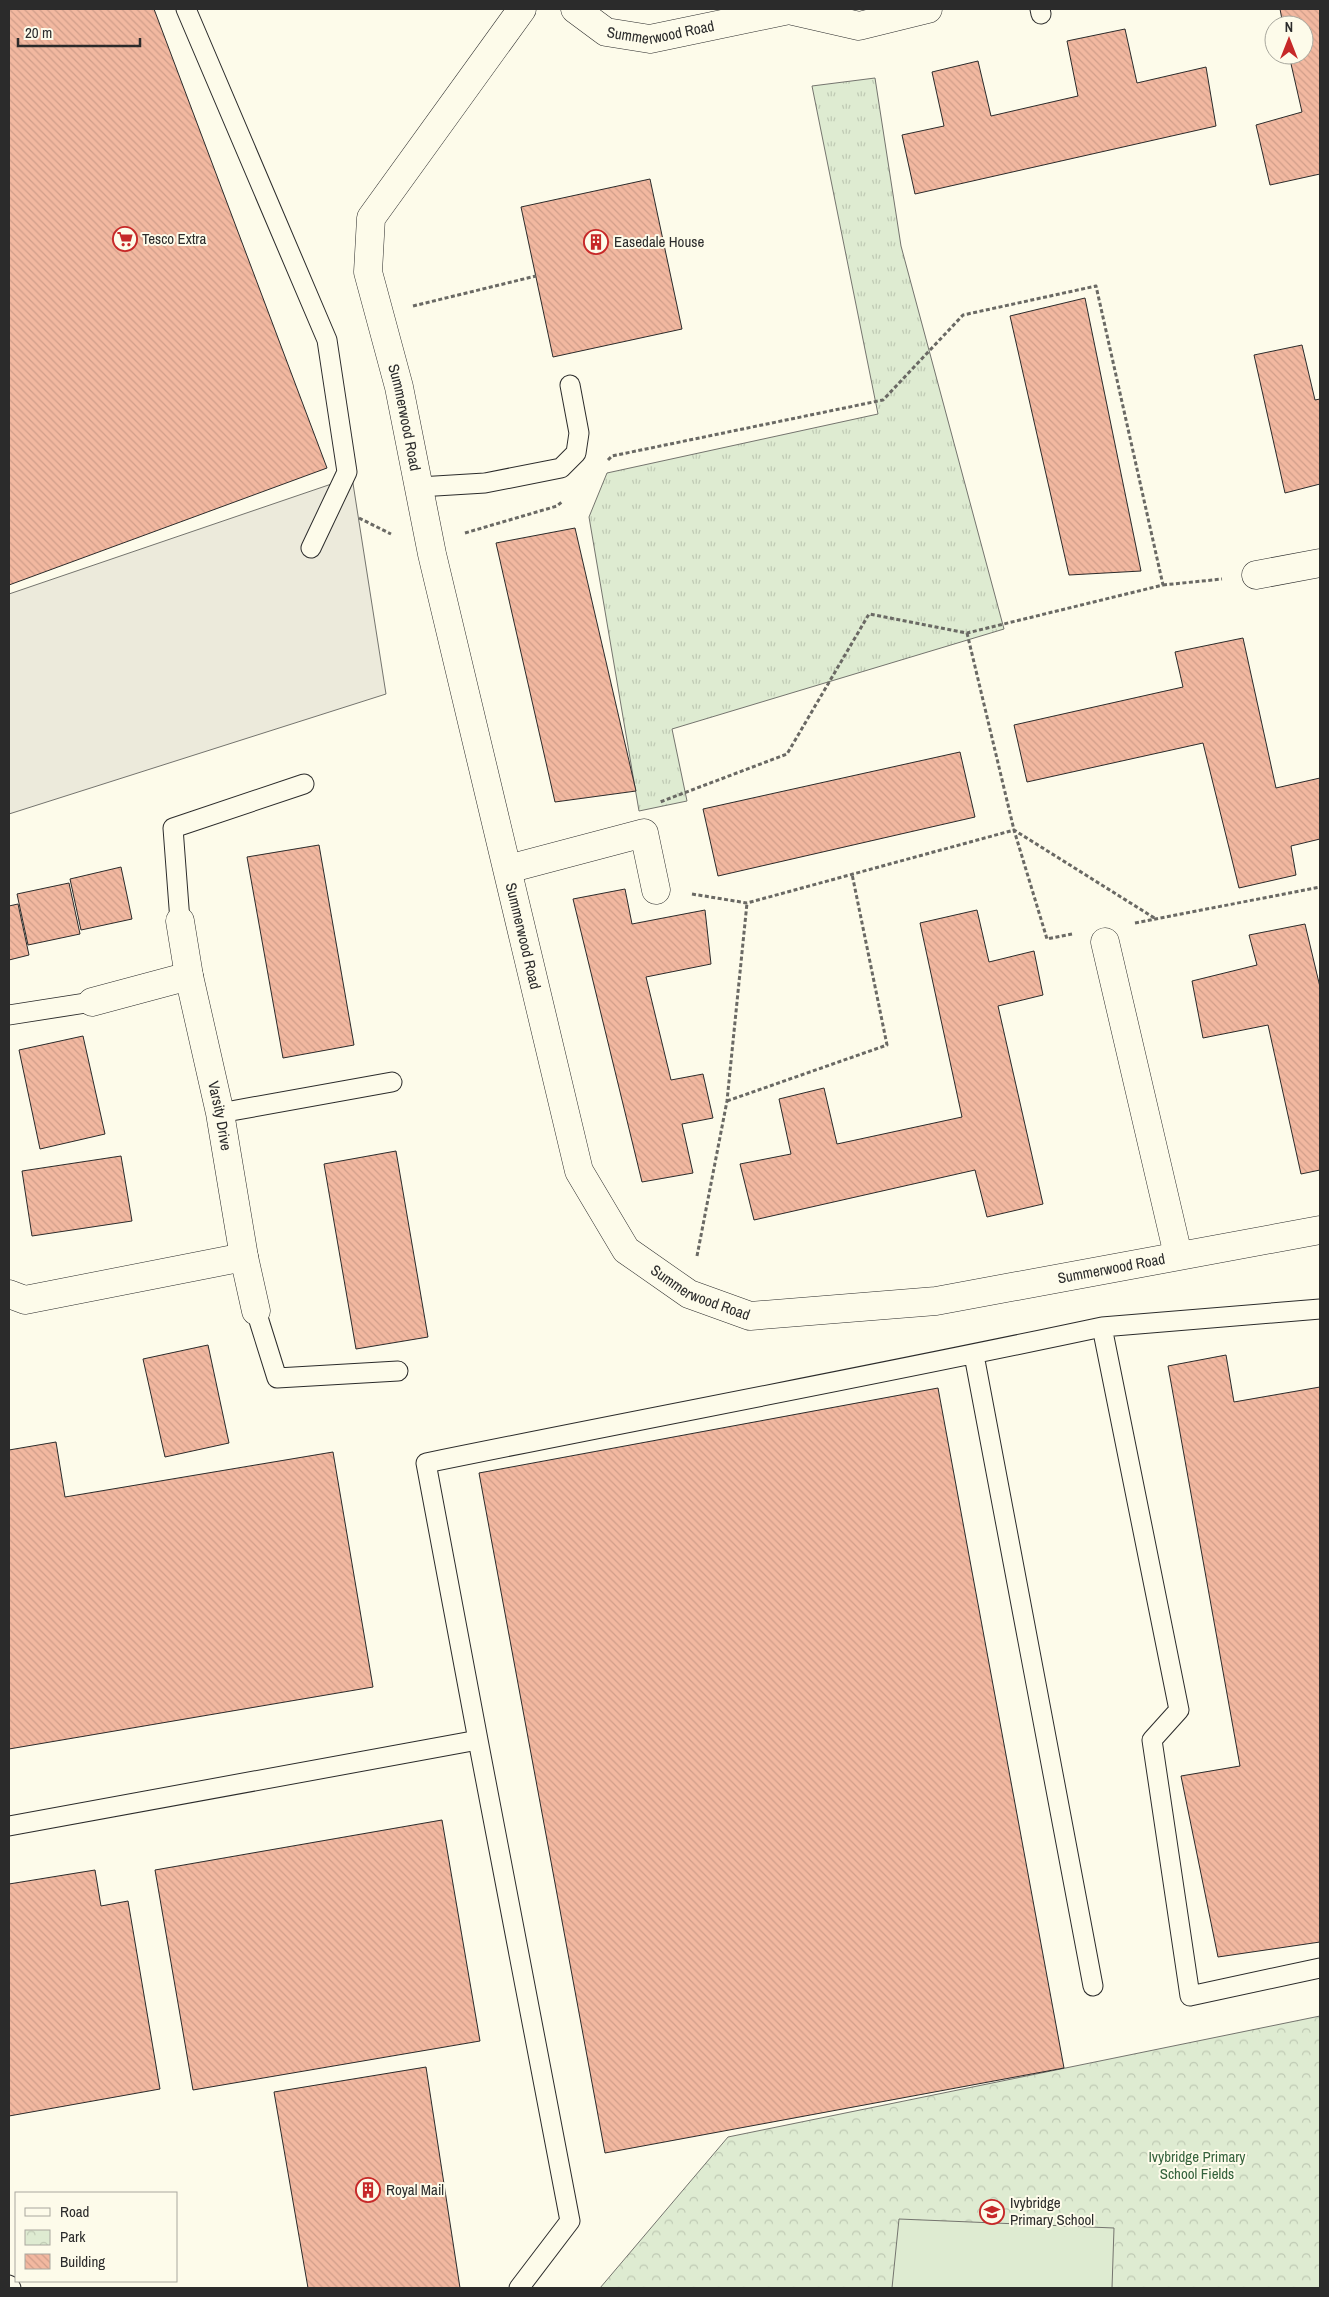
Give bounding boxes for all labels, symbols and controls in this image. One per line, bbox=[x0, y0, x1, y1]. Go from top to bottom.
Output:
scale bar bbox=[18, 15, 140, 47]
street label: Summerwood Road bbox=[605, 15, 716, 49]
north arrow bbox=[1264, 15, 1314, 65]
text: N bbox=[1285, 18, 1293, 36]
text: 20 m bbox=[25, 22, 52, 43]
supermarket icon: Tesco Extra bbox=[112, 226, 138, 252]
place label: Tesco Extra bbox=[142, 228, 206, 249]
building icon: Easedale House bbox=[583, 229, 609, 255]
place label: Easedale House bbox=[614, 231, 704, 252]
street label: Summerwood Road bbox=[383, 362, 426, 473]
street label: Summerwood Road bbox=[501, 881, 546, 991]
street label: Varsity Drive bbox=[203, 1079, 237, 1152]
street label: Summerwood Road bbox=[1056, 1248, 1167, 1288]
street label: Summerwood Road bbox=[647, 1259, 753, 1325]
park label: Ivybridge Primary School Fields bbox=[1148, 2146, 1246, 2184]
building icon: Royal Mail bbox=[355, 2177, 381, 2203]
place label: Royal Mail bbox=[386, 2179, 444, 2200]
legend bbox=[15, 2192, 178, 2282]
place label: Ivybridge Primary School bbox=[1010, 2192, 1094, 2230]
school or university icon: Ivybridge Primary School bbox=[979, 2199, 1005, 2225]
text: Road bbox=[60, 2201, 89, 2222]
text: Park bbox=[60, 2226, 86, 2247]
text: Building bbox=[60, 2251, 105, 2272]

